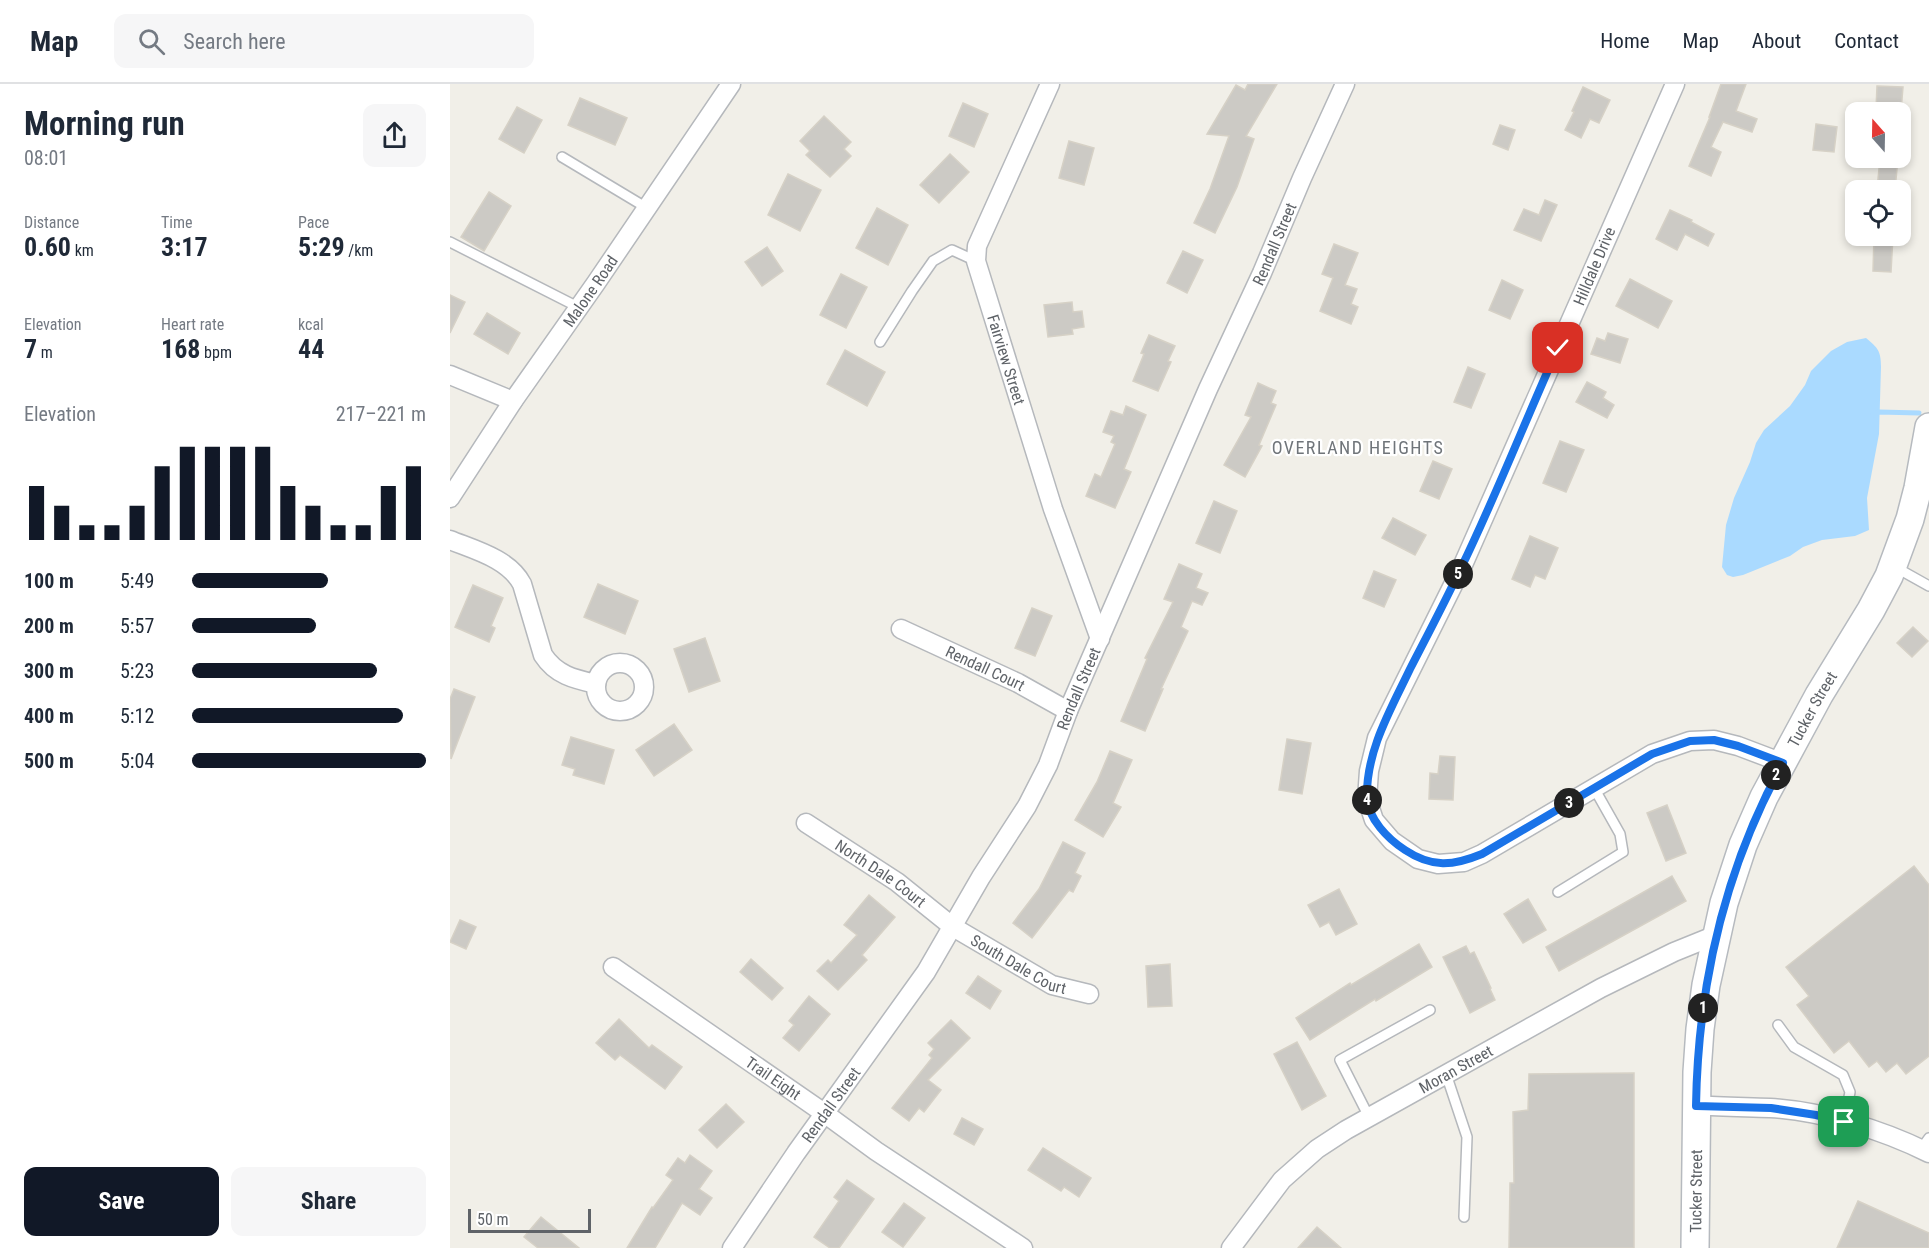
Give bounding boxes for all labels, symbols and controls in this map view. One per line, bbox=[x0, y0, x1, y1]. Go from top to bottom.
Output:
search box bbox=[114, 14, 534, 68]
text: Map bbox=[30, 25, 78, 58]
icon: search bbox=[135, 25, 168, 58]
text: Search here bbox=[183, 29, 286, 54]
text: Home bbox=[1600, 29, 1650, 53]
text: Map bbox=[1683, 29, 1719, 53]
text: About bbox=[1752, 29, 1801, 53]
text: Contact bbox=[1834, 29, 1899, 53]
north arrow bbox=[1845, 102, 1911, 168]
map controls bbox=[1845, 102, 1911, 246]
text: Morning run bbox=[24, 104, 185, 143]
button: share bbox=[363, 104, 426, 167]
text: 08:01 bbox=[24, 146, 68, 170]
button: locate bbox=[1845, 180, 1911, 246]
street label: Rendall Street bbox=[1249, 200, 1301, 288]
text: Distance bbox=[24, 213, 79, 232]
text: Time bbox=[161, 213, 193, 232]
text: Pace bbox=[298, 213, 329, 232]
street label: Hilldale Drive bbox=[1569, 224, 1619, 308]
text: 0.60 bbox=[24, 232, 71, 262]
text: 3:17 bbox=[161, 232, 208, 262]
text: 5:29 bbox=[298, 232, 345, 262]
text: km bbox=[71, 241, 94, 260]
text: /km bbox=[345, 241, 373, 260]
street label: Malone Road bbox=[559, 252, 622, 331]
street label: Fairview Street bbox=[983, 312, 1029, 407]
text: Elevation bbox=[24, 315, 82, 334]
text: Heart rate bbox=[161, 315, 224, 334]
text: kcal bbox=[298, 315, 324, 334]
pin bbox=[1532, 322, 1583, 373]
icon: check bbox=[1541, 331, 1574, 364]
text: 7 bbox=[24, 334, 37, 364]
text: 168 bbox=[161, 334, 200, 364]
text: 44 bbox=[298, 334, 324, 364]
text: m bbox=[37, 343, 53, 362]
text: bpm bbox=[200, 343, 232, 362]
text: Elevation bbox=[24, 402, 96, 426]
text: 217–221 m bbox=[336, 402, 426, 426]
district label: OVERLAND HEIGHTS bbox=[1272, 437, 1444, 458]
pin: 5 bbox=[1443, 559, 1473, 589]
text: 5 bbox=[1454, 564, 1462, 583]
text: 100 m bbox=[24, 569, 74, 593]
text: 5:49 bbox=[120, 569, 154, 593]
text: 200 m bbox=[24, 614, 74, 638]
text: 5:57 bbox=[120, 614, 154, 638]
street label: Rendall Court bbox=[943, 642, 1029, 695]
street label: Rendall Street bbox=[1053, 644, 1105, 733]
text: 300 m bbox=[24, 659, 74, 683]
text: 5:23 bbox=[120, 659, 154, 683]
street label: Tucker Street bbox=[1784, 668, 1841, 750]
text: 400 m bbox=[24, 704, 74, 728]
text: 5:12 bbox=[120, 704, 154, 728]
text: 500 m bbox=[24, 749, 74, 773]
text: 5:04 bbox=[120, 749, 154, 773]
pin: 2 bbox=[1761, 760, 1791, 790]
text: 2 bbox=[1772, 765, 1780, 784]
pin: 4 bbox=[1352, 785, 1382, 815]
pin: 3 bbox=[1554, 788, 1584, 818]
text: 4 bbox=[1363, 790, 1371, 809]
text: 3 bbox=[1565, 793, 1573, 812]
street label: North Dale Court bbox=[832, 836, 930, 912]
street label: South Dale Court bbox=[967, 931, 1068, 998]
pin: 1 bbox=[1688, 993, 1718, 1023]
text: 1 bbox=[1699, 998, 1707, 1017]
street label: Moran Street bbox=[1416, 1041, 1496, 1097]
street label: Trail Eight bbox=[742, 1053, 805, 1104]
street label: Rendall Street bbox=[798, 1064, 865, 1146]
pin bbox=[1818, 1096, 1869, 1147]
icon: arrive bbox=[1827, 1105, 1860, 1138]
street label: Tucker Street bbox=[1686, 1149, 1706, 1233]
button: Save bbox=[24, 1167, 219, 1236]
button: Share bbox=[231, 1167, 426, 1236]
scale bar bbox=[468, 1206, 591, 1234]
text: 50 m bbox=[477, 1210, 509, 1229]

